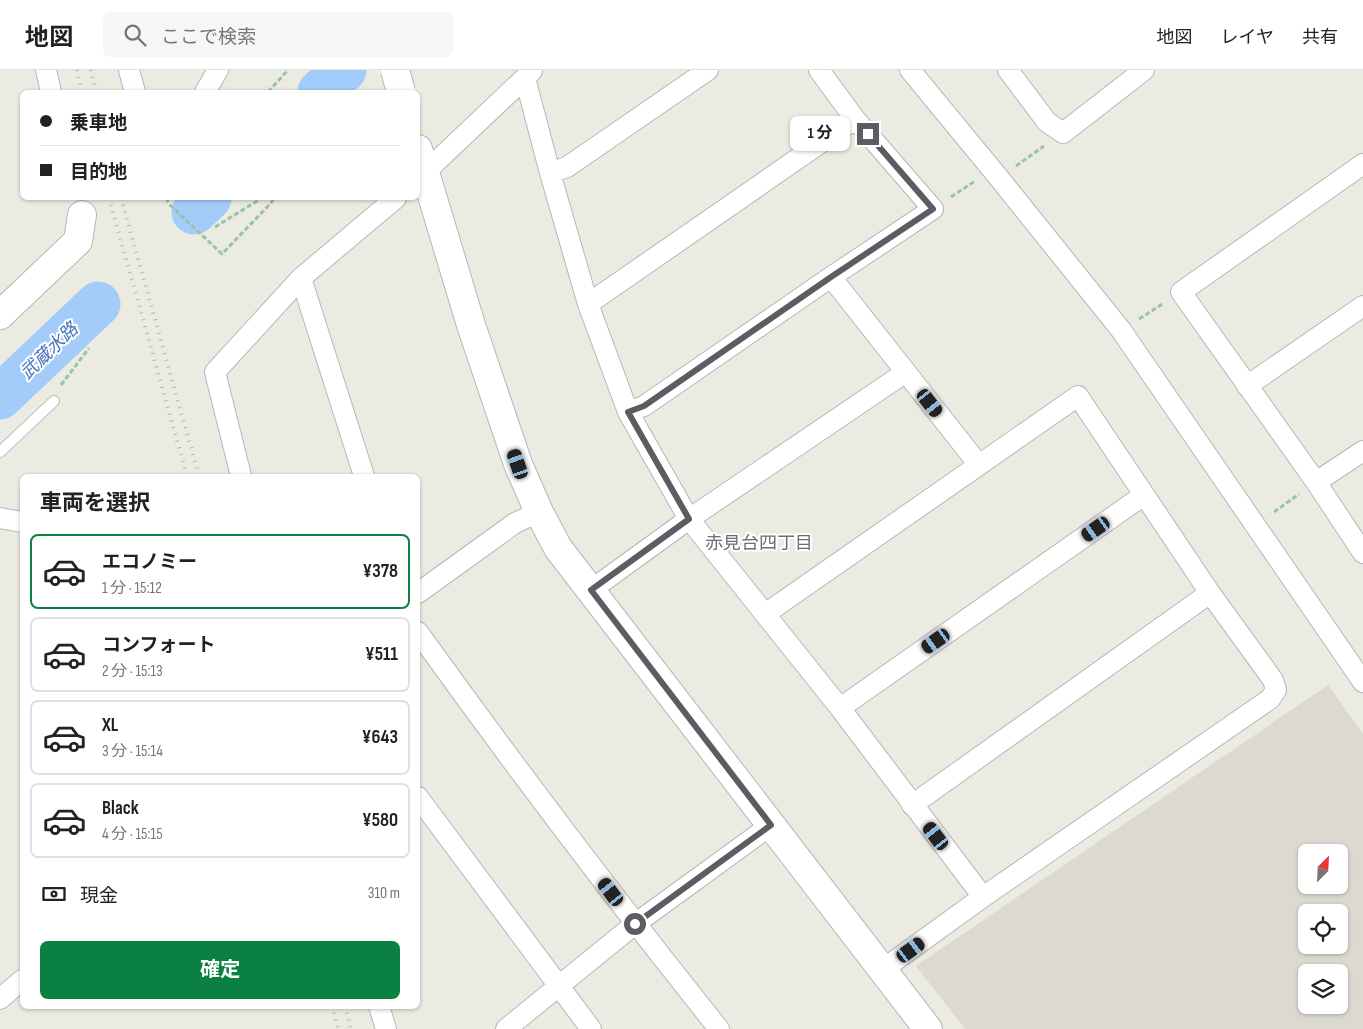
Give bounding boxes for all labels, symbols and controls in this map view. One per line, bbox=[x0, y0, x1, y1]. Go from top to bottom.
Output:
search box bbox=[103, 12, 453, 57]
icon: search bbox=[121, 21, 149, 49]
text: 地図 bbox=[25, 23, 73, 52]
text: ここで検索 bbox=[161, 26, 256, 49]
text: 地図 bbox=[1157, 27, 1193, 48]
text: レイヤ bbox=[1221, 27, 1274, 48]
text: 共有 bbox=[1302, 27, 1338, 48]
text: 乗車地 bbox=[70, 112, 127, 135]
callout: 1 分 bbox=[790, 116, 850, 152]
route end bbox=[857, 123, 879, 145]
text: 1 分 bbox=[808, 124, 832, 143]
text: 目的地 bbox=[70, 161, 127, 184]
water label: 武蔵水路 bbox=[16, 317, 84, 384]
car bbox=[914, 387, 945, 419]
car bbox=[506, 447, 529, 481]
text: 車両を選択 bbox=[40, 490, 150, 517]
car bbox=[1079, 514, 1112, 544]
district label: 赤見台四丁目 bbox=[705, 533, 813, 554]
icon: car bbox=[42, 549, 87, 594]
text: エコノミー bbox=[102, 551, 197, 574]
text: ¥378 bbox=[363, 560, 398, 583]
text: 1 分 · 15:12 bbox=[102, 579, 162, 598]
car bbox=[919, 626, 952, 656]
icon: car bbox=[42, 632, 87, 677]
text: コンフォート bbox=[102, 634, 215, 657]
text: ¥511 bbox=[365, 643, 398, 666]
text: 2 分 · 15:13 bbox=[102, 662, 163, 681]
text: XL bbox=[102, 714, 118, 737]
icon: car bbox=[42, 715, 87, 760]
text: ¥643 bbox=[362, 726, 398, 749]
text: 3 分 · 15:14 bbox=[102, 742, 163, 761]
text: Black bbox=[102, 797, 139, 820]
icon: car bbox=[42, 798, 87, 843]
text: ¥580 bbox=[362, 809, 398, 832]
car bbox=[920, 820, 951, 852]
text: 4 分 · 15:15 bbox=[102, 825, 163, 844]
north arrow bbox=[1298, 844, 1348, 894]
map controls bbox=[1298, 844, 1348, 1014]
car bbox=[595, 876, 626, 908]
icon: cash bbox=[40, 880, 68, 908]
text: 310 m bbox=[368, 884, 400, 903]
text: 現金 bbox=[80, 885, 118, 908]
button: locate bbox=[1298, 904, 1348, 954]
route start bbox=[624, 913, 646, 935]
car bbox=[894, 935, 927, 965]
button: 確定 bbox=[40, 941, 400, 999]
button: layers bbox=[1298, 964, 1348, 1014]

